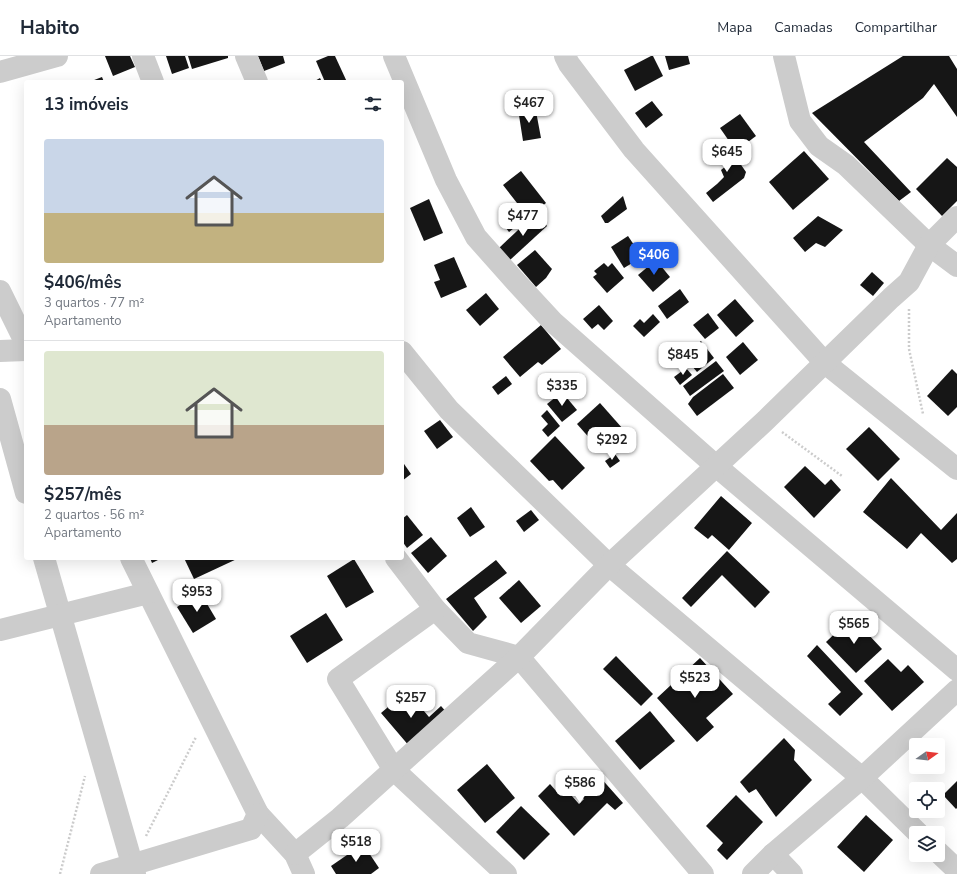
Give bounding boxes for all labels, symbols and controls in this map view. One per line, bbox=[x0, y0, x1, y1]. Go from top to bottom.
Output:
text: Habito bbox=[20, 15, 79, 41]
text: Mapa bbox=[717, 18, 752, 37]
text: Camadas bbox=[774, 18, 833, 37]
text: Compartilhar bbox=[855, 18, 937, 37]
pin: $467 bbox=[505, 90, 553, 124]
text: 13 imóveis bbox=[44, 93, 129, 116]
icon: filters bbox=[362, 93, 384, 115]
text: $467 bbox=[513, 94, 545, 112]
pin: $645 bbox=[703, 139, 751, 173]
text: $645 bbox=[711, 143, 743, 161]
icon: home bbox=[178, 165, 250, 237]
pin: $477 bbox=[499, 203, 547, 237]
text: $477 bbox=[507, 207, 539, 225]
pin: $406 bbox=[630, 242, 678, 276]
text: $406 bbox=[638, 246, 670, 264]
text: $406/mês bbox=[44, 271, 122, 294]
text: 3 quartos · 77 m² bbox=[44, 294, 145, 312]
text: Apartamento bbox=[44, 312, 122, 330]
pin: $845 bbox=[659, 342, 707, 376]
text: $845 bbox=[667, 346, 699, 364]
pin: $335 bbox=[538, 373, 586, 407]
icon: home bbox=[178, 377, 250, 449]
text: $335 bbox=[546, 377, 578, 395]
pin: $292 bbox=[588, 427, 636, 461]
text: $292 bbox=[596, 431, 628, 449]
text: $257/mês bbox=[44, 483, 122, 506]
text: 2 quartos · 56 m² bbox=[44, 506, 145, 524]
text: Apartamento bbox=[44, 524, 122, 542]
pin: $953 bbox=[173, 579, 221, 613]
text: $953 bbox=[181, 583, 213, 601]
pin: $565 bbox=[830, 611, 878, 645]
text: $565 bbox=[838, 615, 870, 633]
pin: $523 bbox=[671, 665, 719, 699]
text: $523 bbox=[679, 669, 711, 687]
pin: $257 bbox=[387, 685, 435, 719]
text: $257 bbox=[395, 689, 427, 707]
north arrow bbox=[909, 738, 945, 774]
map controls bbox=[909, 738, 945, 862]
pin: $586 bbox=[556, 770, 604, 804]
text: $586 bbox=[564, 774, 596, 792]
button: locate bbox=[909, 782, 945, 818]
button: layers bbox=[909, 826, 945, 862]
pin: $518 bbox=[332, 829, 380, 863]
text: $518 bbox=[340, 833, 372, 851]

